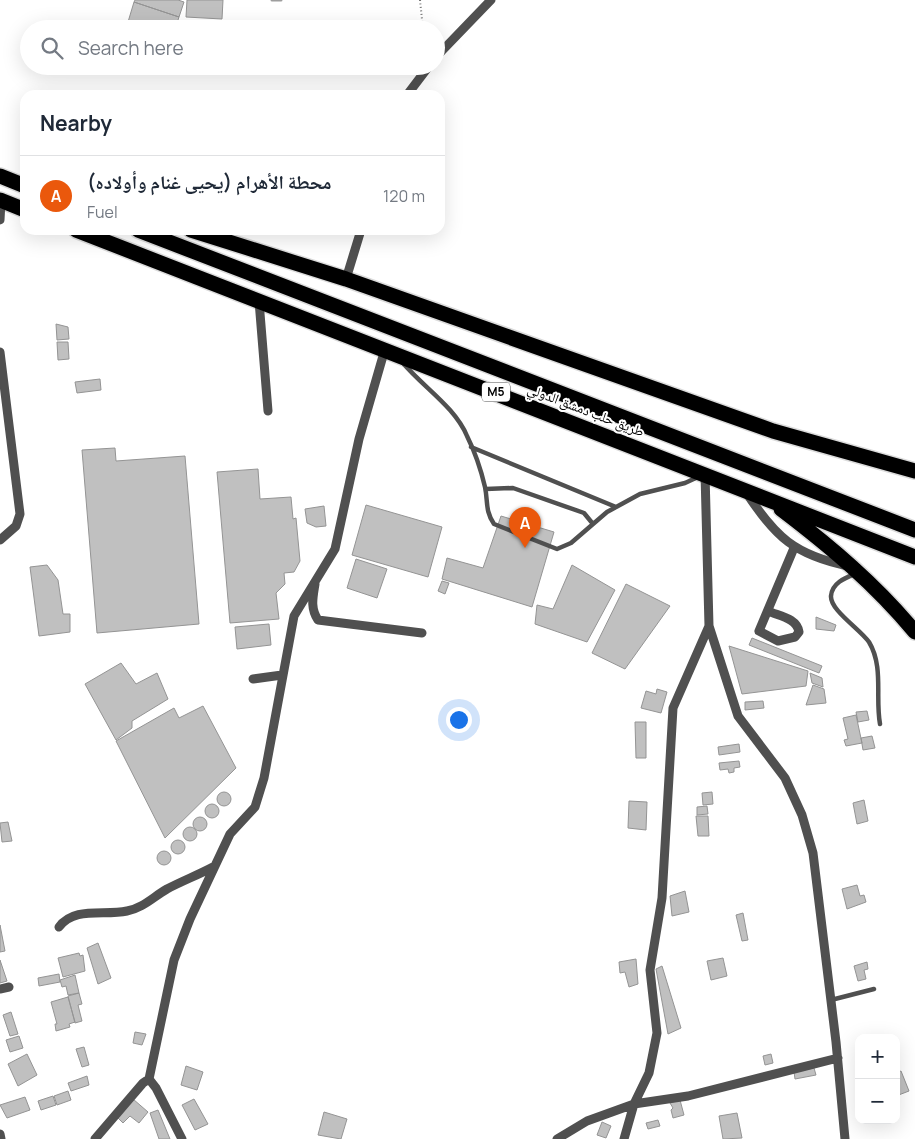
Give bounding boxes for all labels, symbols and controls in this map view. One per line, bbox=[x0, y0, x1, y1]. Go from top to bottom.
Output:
search box bbox=[20, 20, 445, 75]
icon: search bbox=[38, 34, 66, 62]
text: Search here bbox=[78, 35, 184, 61]
text: Nearby bbox=[40, 109, 112, 137]
text: محطة الأهرام (يحيى غنام وأولاده) bbox=[87, 169, 332, 195]
text: A bbox=[51, 185, 61, 207]
text: 120 m bbox=[383, 185, 425, 207]
text: Fuel bbox=[87, 201, 118, 223]
street label: طريق حلب دمشق الدولي bbox=[524, 379, 647, 443]
road number: M5 bbox=[482, 382, 510, 402]
pin: A bbox=[509, 507, 541, 548]
your location bbox=[446, 707, 472, 733]
map controls bbox=[855, 1034, 900, 1124]
button: + bbox=[855, 1034, 900, 1079]
button: − bbox=[855, 1079, 900, 1124]

